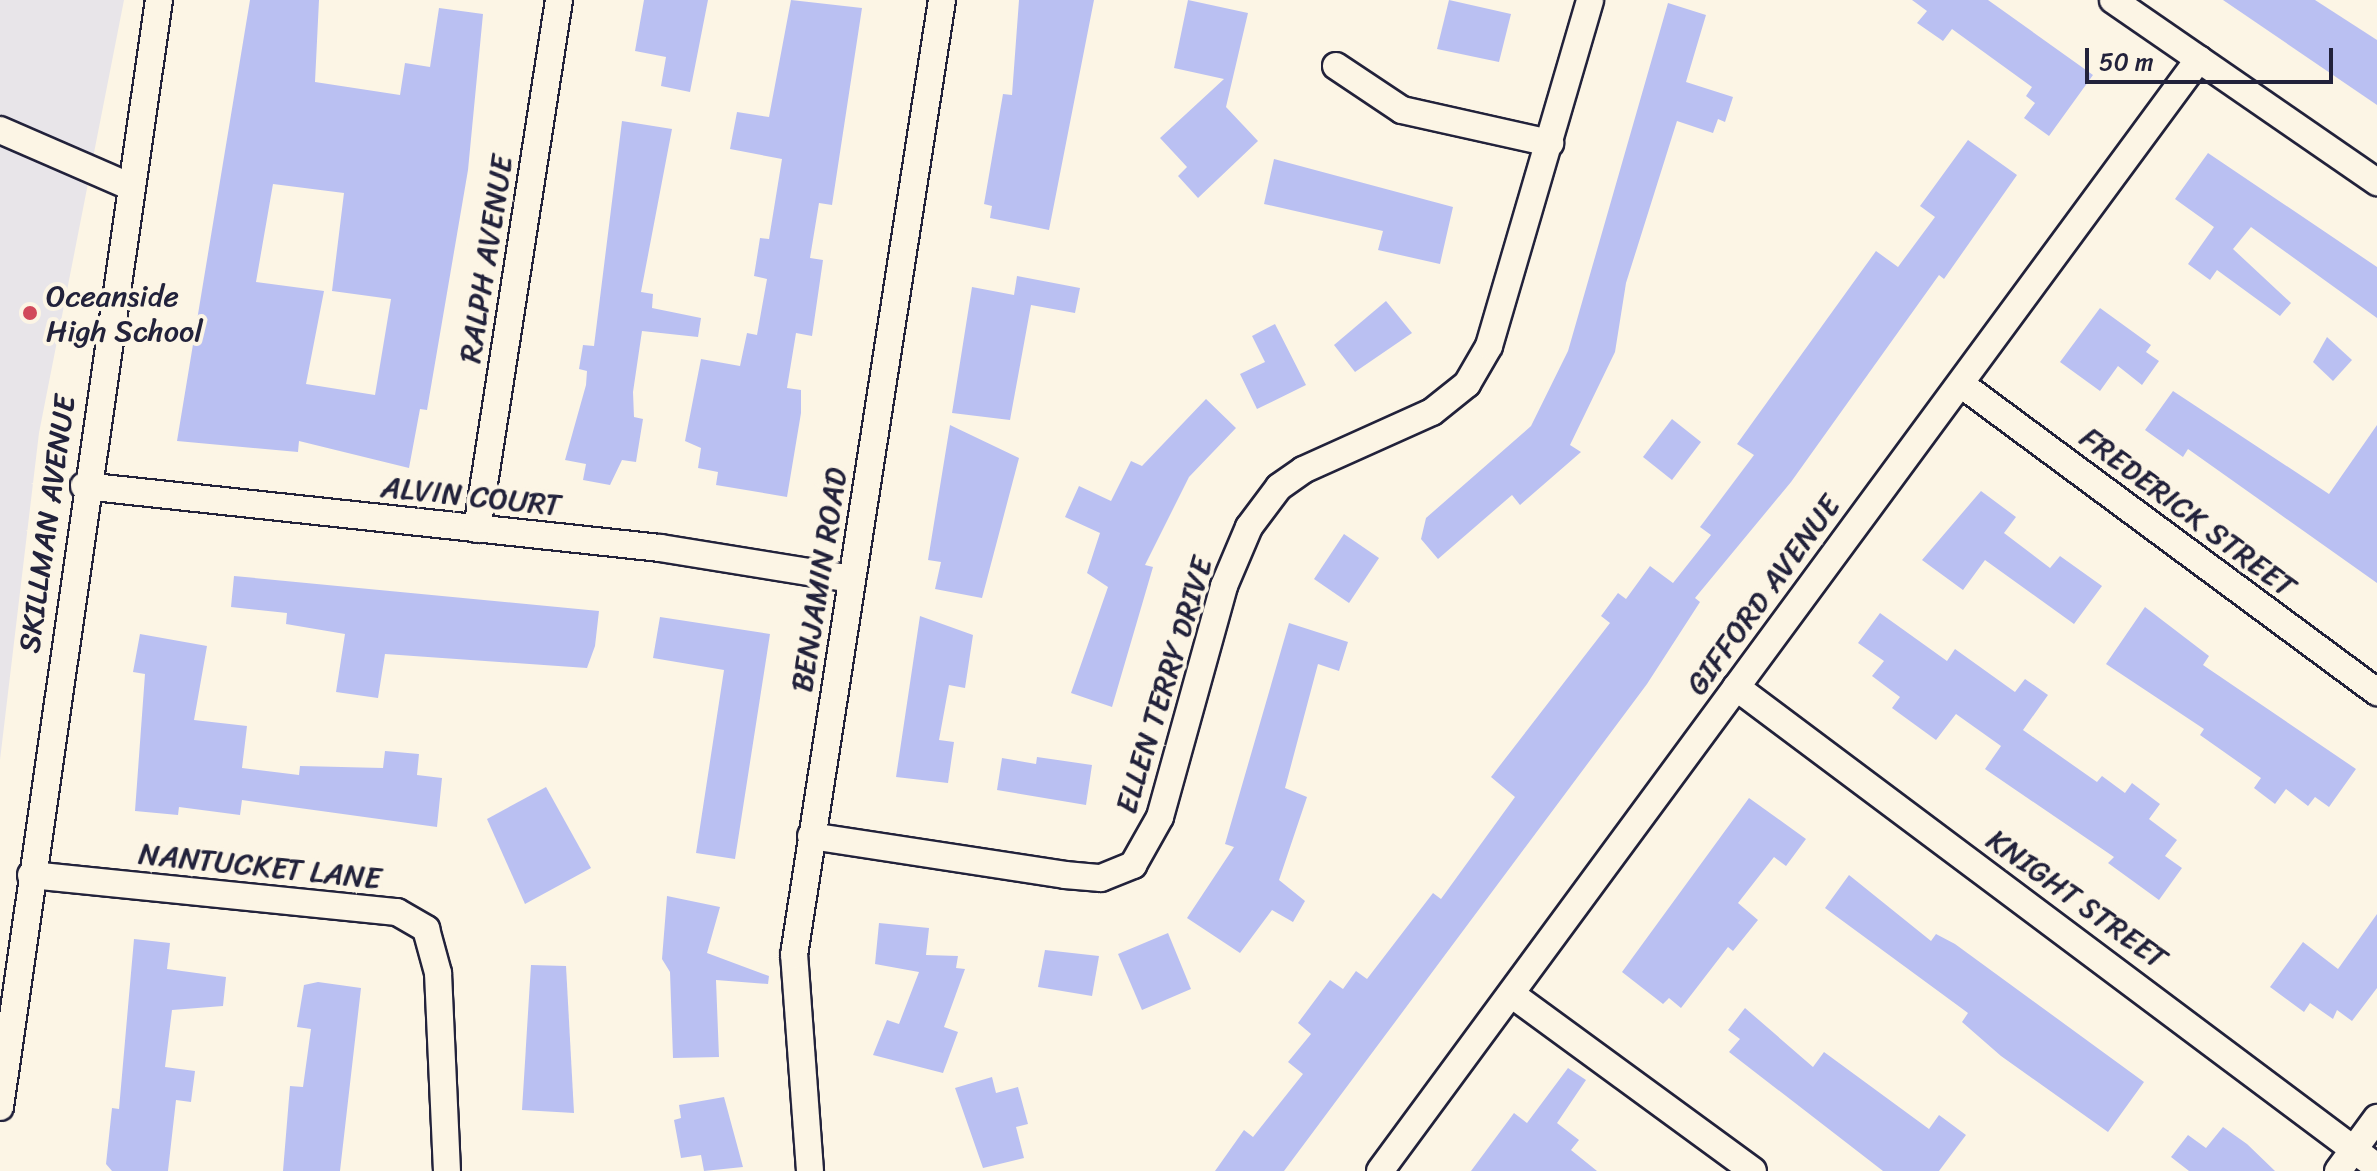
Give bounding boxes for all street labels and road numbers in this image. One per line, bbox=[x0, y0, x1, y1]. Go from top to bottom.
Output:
street label: RALPH AVENUE bbox=[452, 153, 520, 365]
street label: SKILLMAN AVENUE bbox=[11, 392, 83, 656]
street label: FREDERICK STREET bbox=[2073, 419, 2303, 605]
street label: BENJAMIN ROAD bbox=[784, 465, 854, 695]
street label: ALVIN COURT bbox=[379, 469, 563, 523]
street label: GIFFORD AVENUE bbox=[1679, 488, 1847, 702]
street label: ELLEN TERRY DRIVE bbox=[1108, 552, 1220, 818]
street label: KNIGHT STREET bbox=[1978, 821, 2176, 977]
street label: NANTUCKET LANE bbox=[137, 835, 383, 897]

